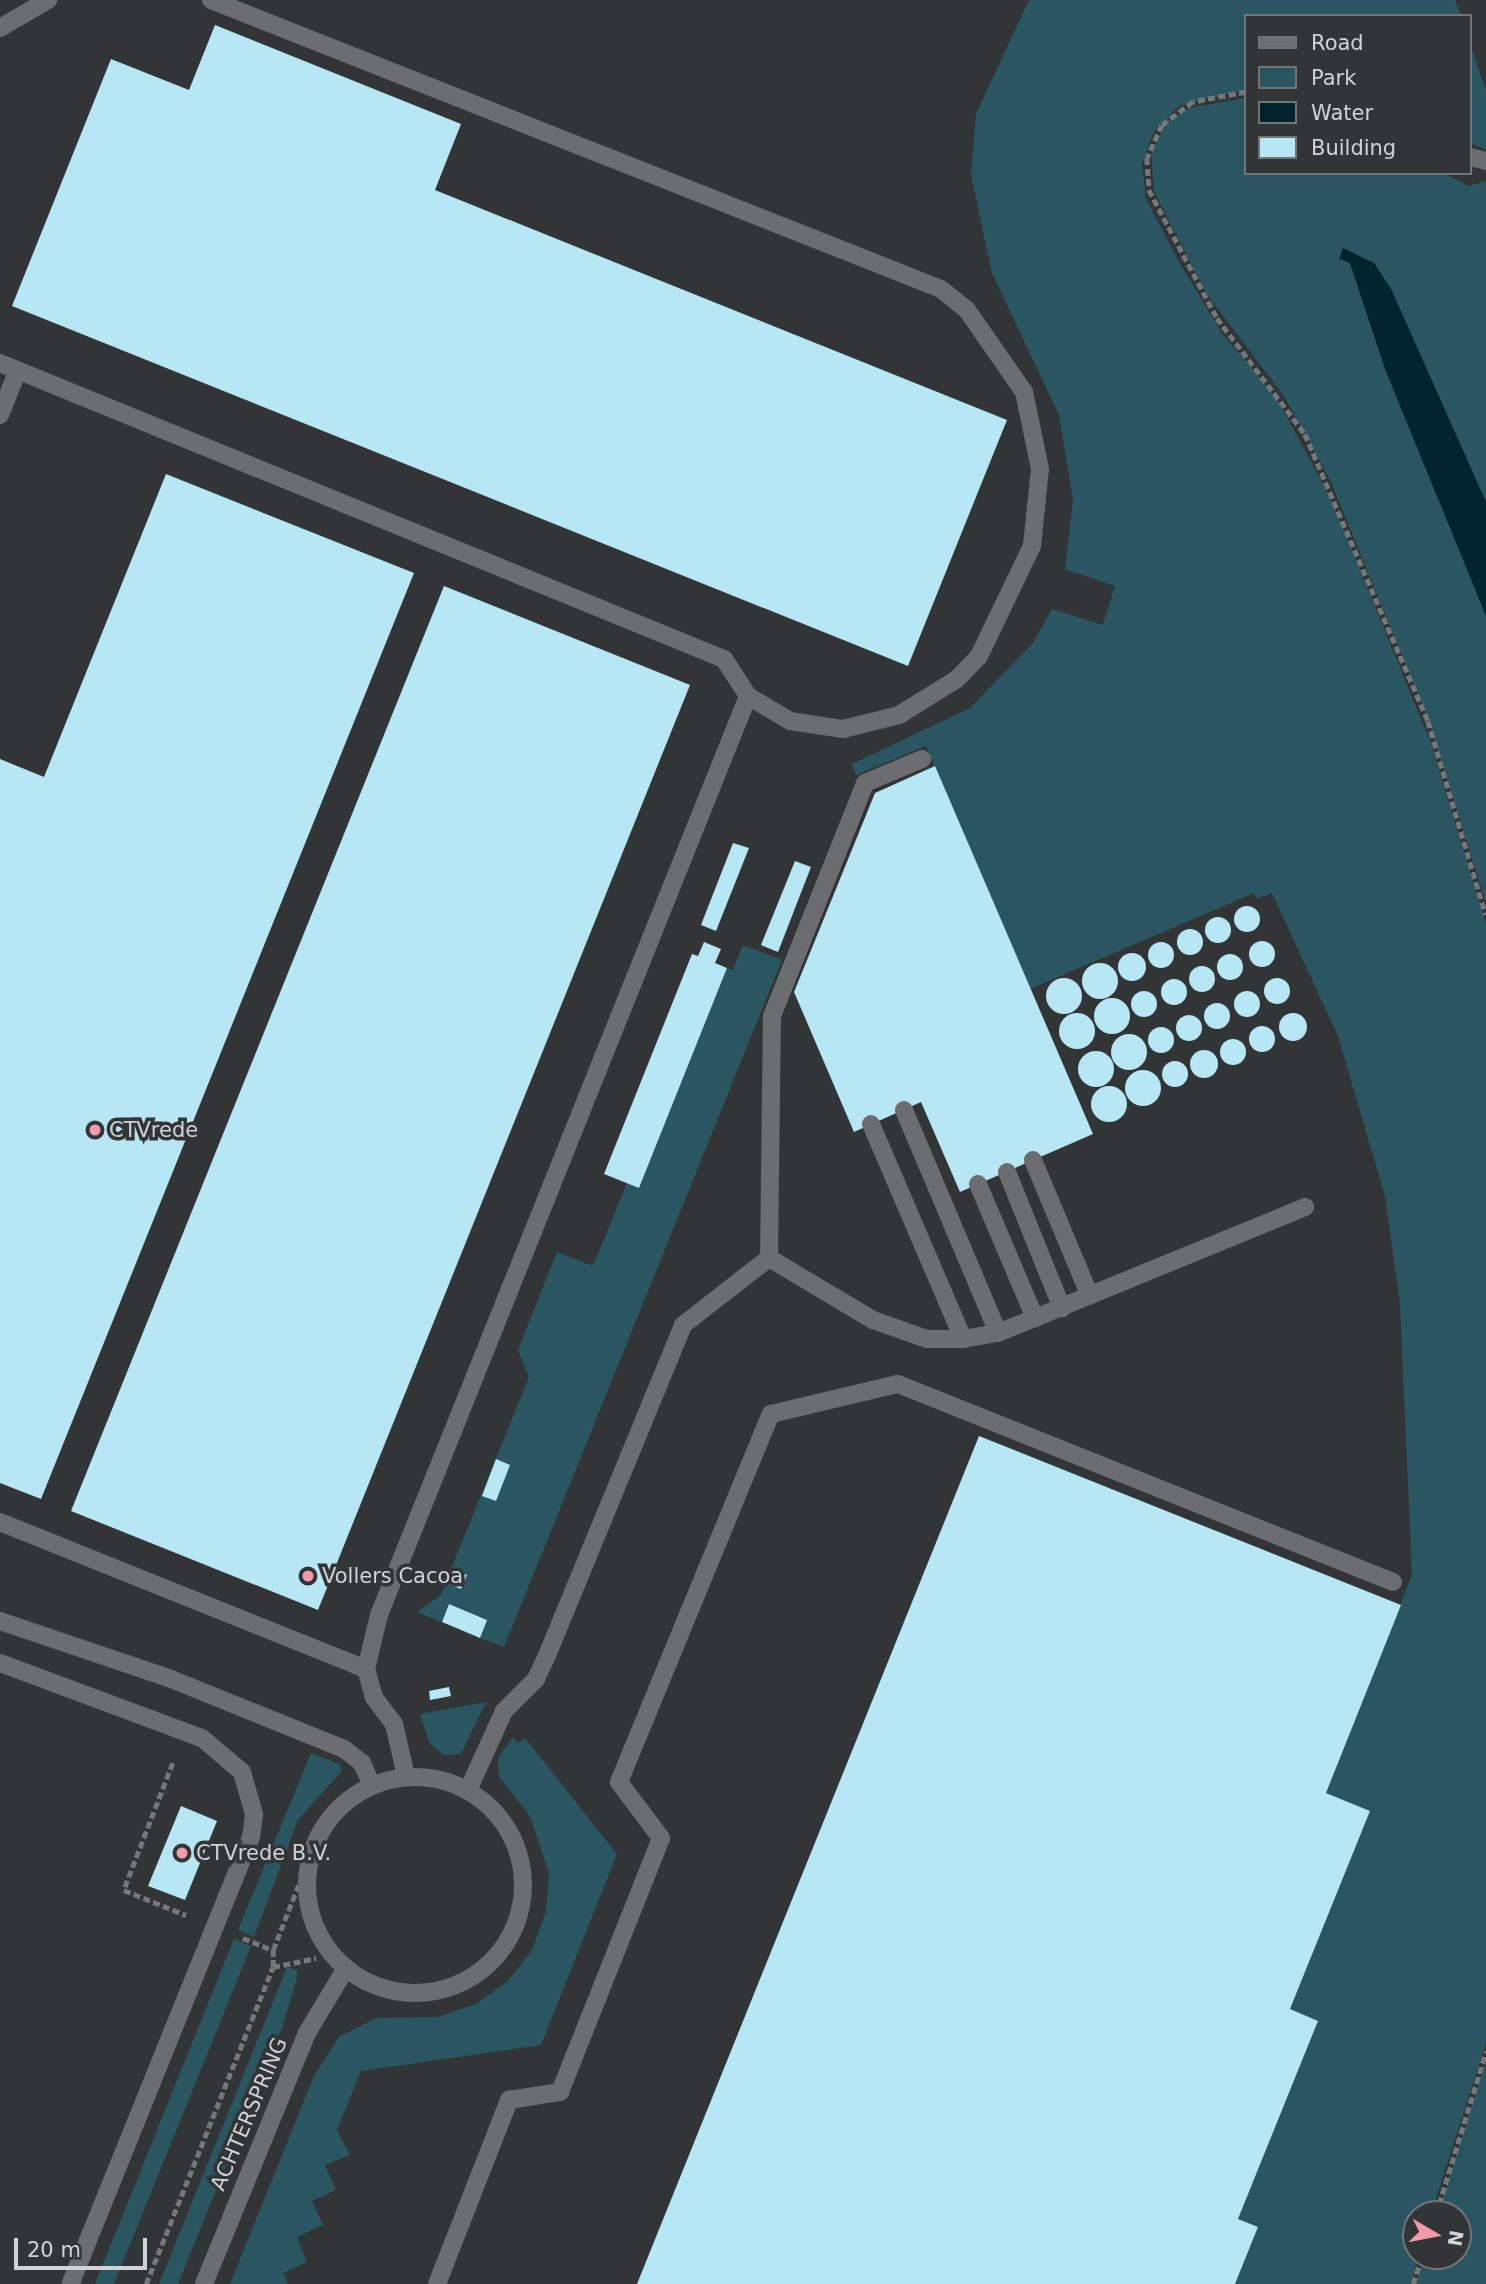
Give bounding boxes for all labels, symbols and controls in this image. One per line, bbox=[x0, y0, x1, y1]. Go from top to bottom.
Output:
legend bbox=[1244, 14, 1472, 175]
text: Road bbox=[1311, 31, 1364, 55]
text: Park bbox=[1311, 66, 1356, 90]
text: Water bbox=[1311, 101, 1373, 125]
text: Building bbox=[1311, 136, 1396, 160]
place label: CTVrede bbox=[109, 1117, 198, 1143]
marker: CTVrede bbox=[87, 1122, 103, 1138]
place label: Vollers Cacoa bbox=[322, 1563, 463, 1589]
marker: Vollers Cacoa bbox=[300, 1568, 316, 1584]
place label: CTVrede B.V. bbox=[196, 1840, 331, 1866]
marker: CTVrede B.V. bbox=[174, 1845, 190, 1861]
street label: ACHTERSPRING bbox=[205, 2034, 293, 2194]
north arrow bbox=[1402, 2200, 1472, 2270]
scale bar bbox=[18, 2224, 150, 2268]
text: N bbox=[1443, 2229, 1468, 2248]
text: 20 m bbox=[27, 2238, 81, 2262]

